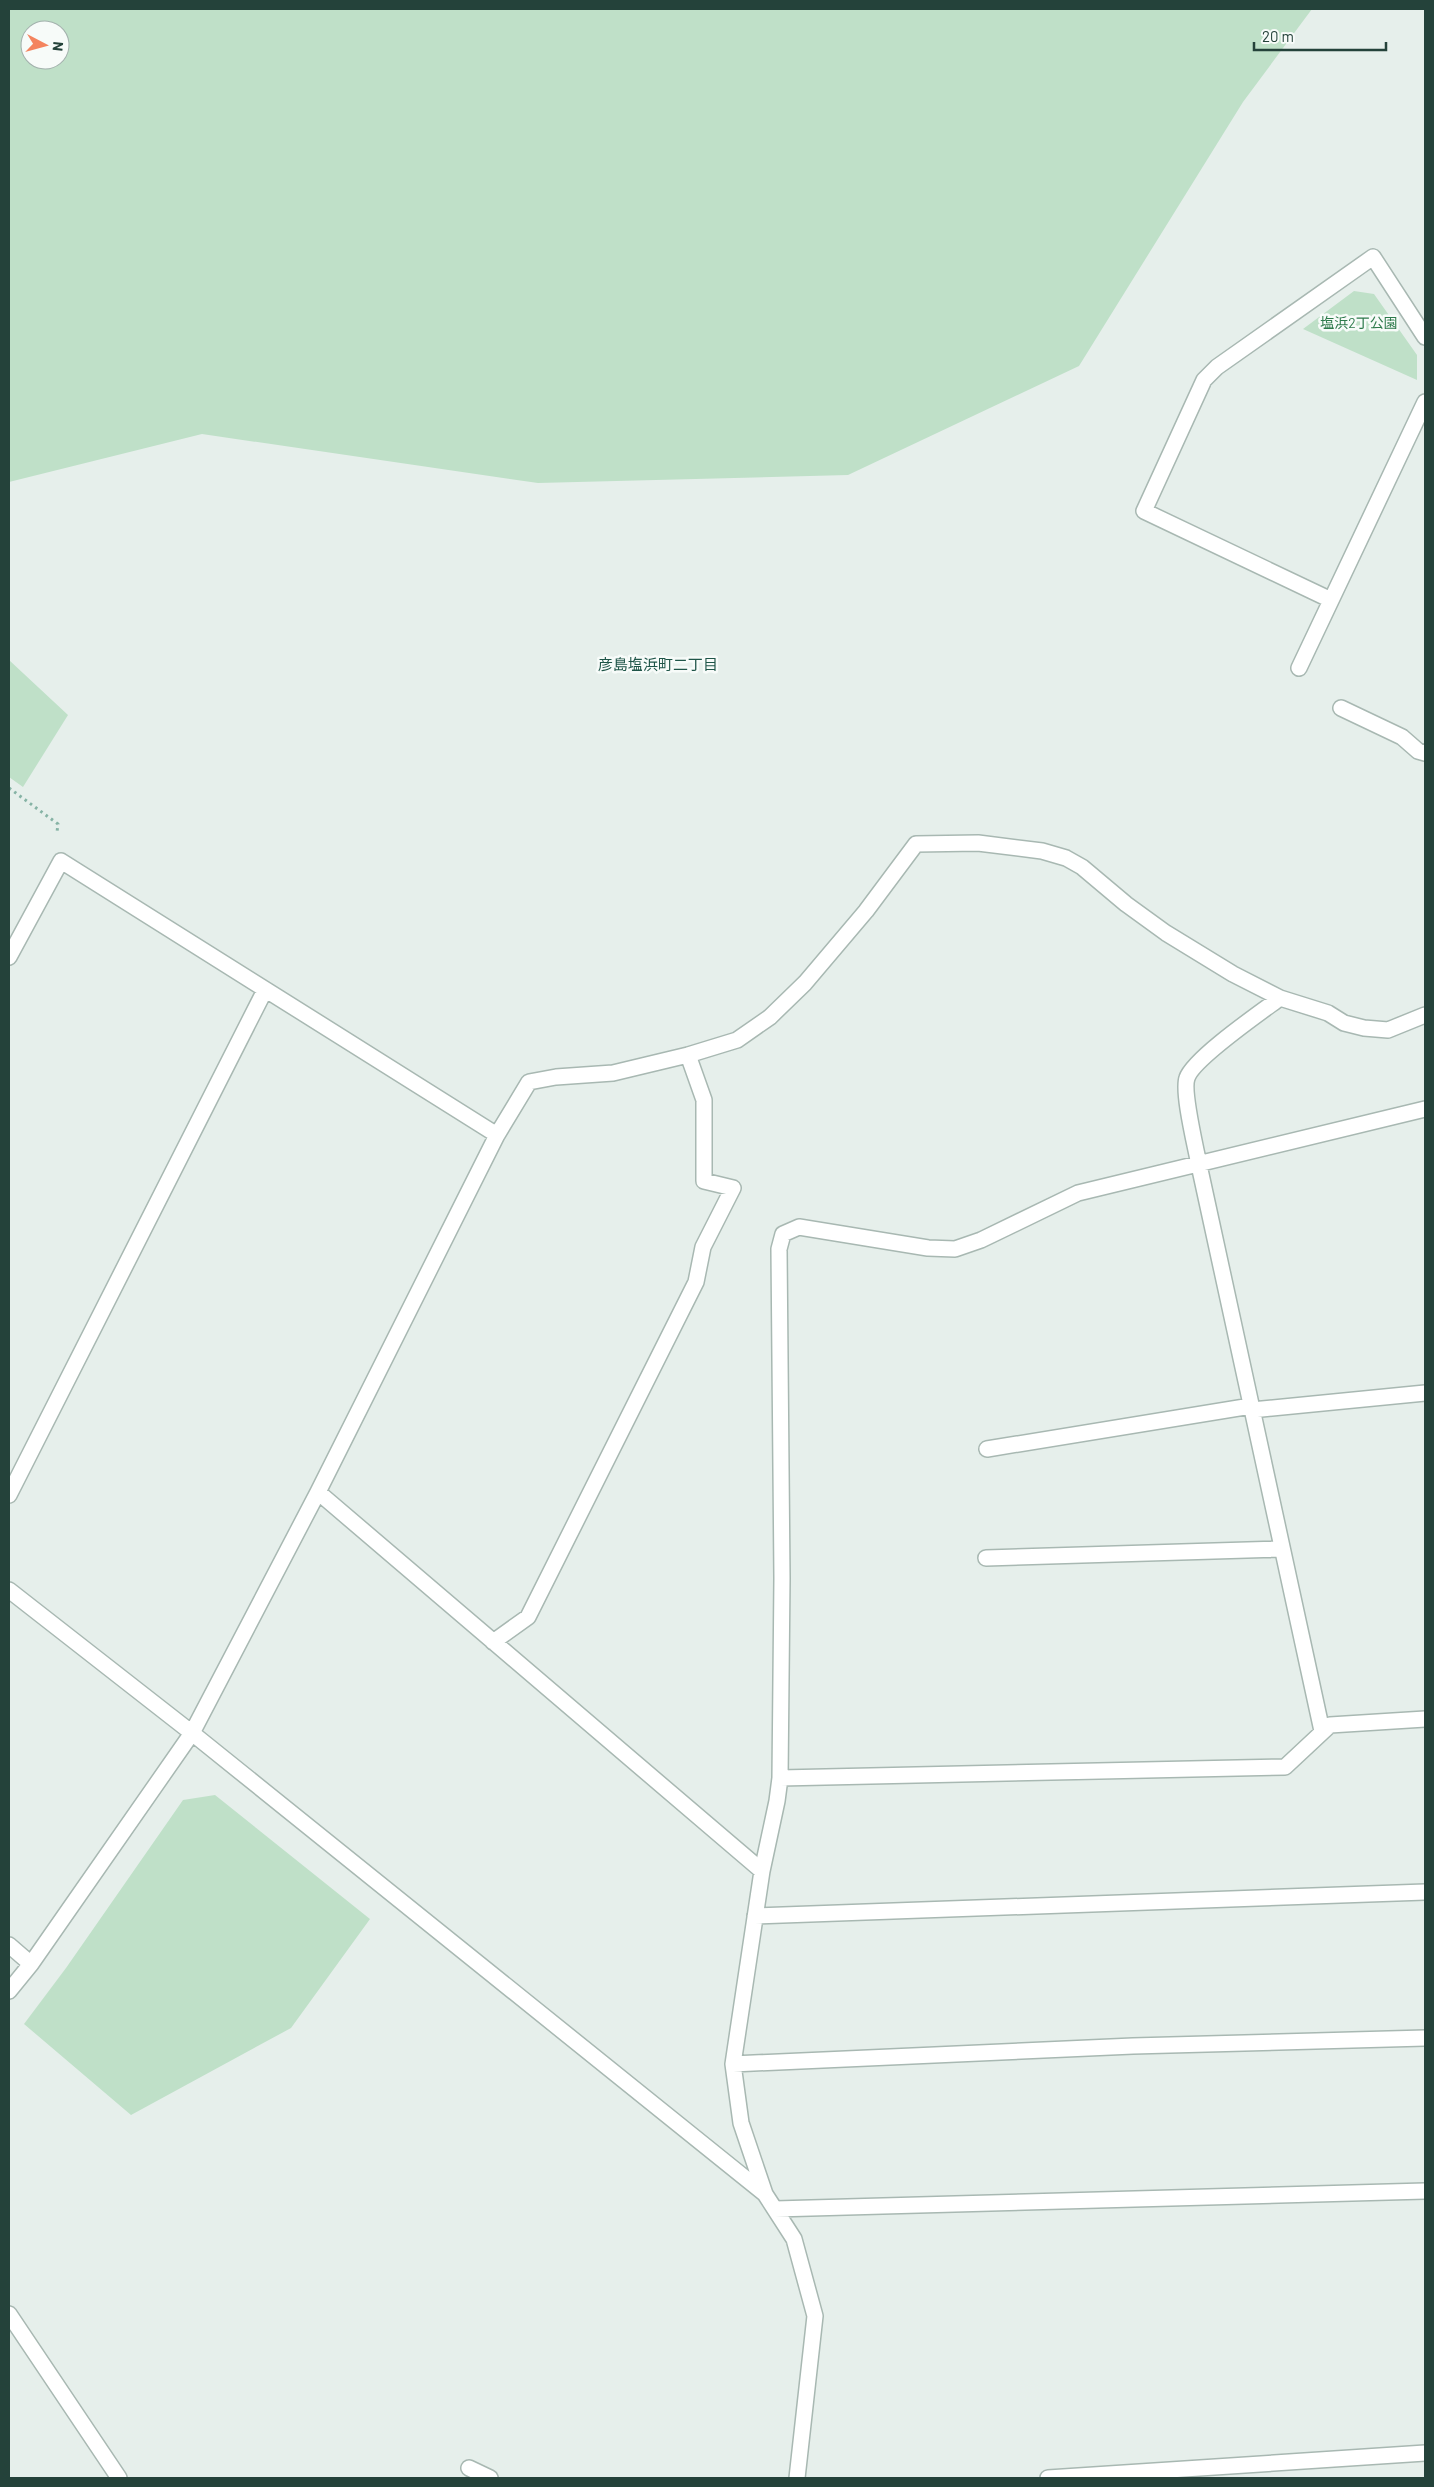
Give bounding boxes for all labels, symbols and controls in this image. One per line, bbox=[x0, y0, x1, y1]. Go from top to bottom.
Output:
north arrow bbox=[20, 20, 70, 70]
scale bar bbox=[1254, 20, 1386, 52]
text: 20 m bbox=[1262, 27, 1294, 45]
text: N bbox=[49, 41, 67, 52]
park label: 塩浜2丁公園 bbox=[1320, 314, 1398, 331]
district label: 彦島塩浜町二丁目 bbox=[598, 655, 718, 673]

